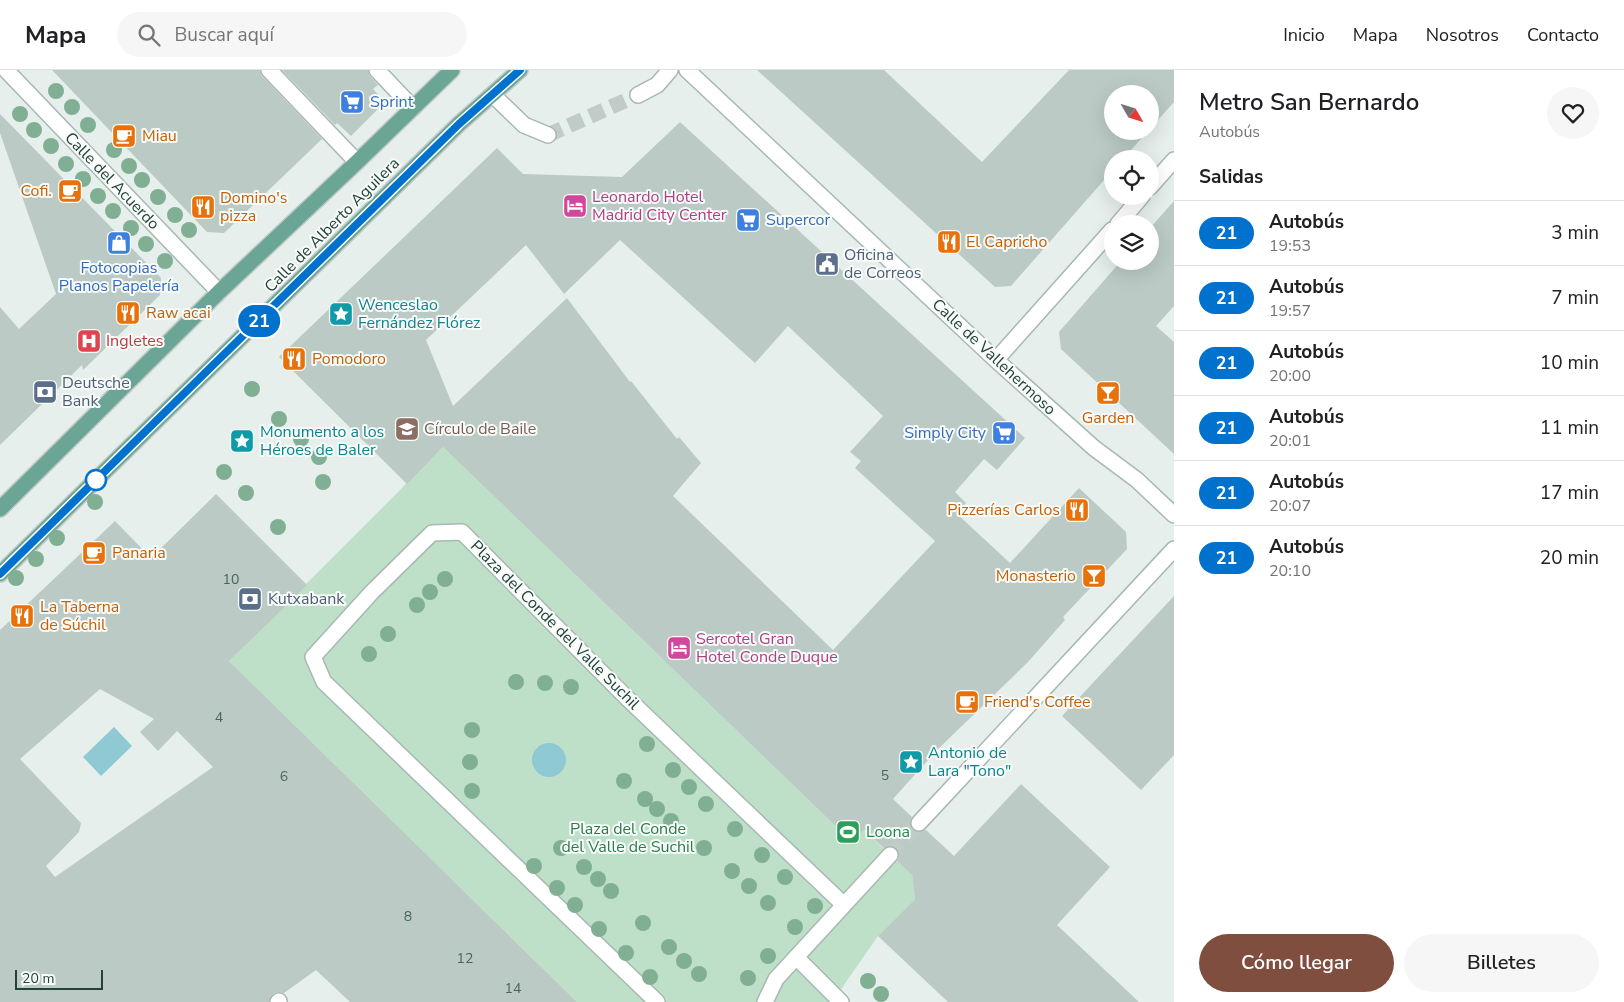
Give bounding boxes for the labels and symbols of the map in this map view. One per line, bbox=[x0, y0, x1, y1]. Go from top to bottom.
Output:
north arrow bbox=[1104, 85, 1159, 140]
supermarket icon: Sprint bbox=[339, 89, 365, 115]
place label: Sprint bbox=[370, 91, 414, 113]
cafe icon: Miau bbox=[111, 123, 137, 149]
place label: Miau bbox=[142, 125, 177, 147]
street label: Calle del Acuerdo bbox=[60, 127, 164, 235]
street label: Calle de Alberto Aguilera bbox=[260, 153, 404, 297]
cafe icon: Cofi. bbox=[57, 178, 83, 204]
place label: Cofi. bbox=[20, 180, 52, 202]
place label: Leonardo Hotel Madrid City Center bbox=[592, 186, 727, 226]
place label: Domino's pizza bbox=[220, 187, 287, 227]
hotel icon: Leonardo Hotel Madrid City Center bbox=[562, 193, 588, 219]
restaurant icon: Domino's pizza bbox=[190, 194, 216, 220]
supermarket icon: Supercor bbox=[735, 207, 761, 233]
place label: Supercor bbox=[766, 209, 830, 231]
restaurant icon: El Capricho bbox=[936, 229, 962, 255]
shop icon: Fotocopias Planos Papelería bbox=[106, 230, 132, 256]
place label: El Capricho bbox=[966, 231, 1047, 253]
place label: Oficina de Correos bbox=[844, 244, 922, 284]
public building icon: Oficina de Correos bbox=[814, 251, 840, 277]
place label: Fotocopias Planos Papelería bbox=[59, 257, 179, 297]
place label: Wenceslao Fernández Flórez bbox=[358, 294, 481, 334]
street label: Calle de Vallehermoso bbox=[927, 294, 1061, 420]
restaurant icon: Raw acai bbox=[115, 300, 141, 326]
place icon: Wenceslao Fernández Flórez bbox=[328, 301, 354, 327]
place label: Raw acai bbox=[146, 302, 211, 324]
line badge: 21 bbox=[236, 305, 282, 337]
hospital icon: Ingletes bbox=[76, 328, 102, 354]
place label: Ingletes bbox=[106, 330, 163, 352]
restaurant icon: Pomodoro bbox=[281, 346, 307, 372]
place label: Pomodoro bbox=[312, 348, 386, 370]
place label: Deutsche Bank bbox=[62, 372, 130, 412]
bank icon: Deutsche Bank bbox=[32, 379, 58, 405]
bar icon: Garden bbox=[1095, 380, 1121, 406]
place label: Garden bbox=[1082, 407, 1134, 429]
school or university icon: Círculo de Baile bbox=[394, 416, 420, 442]
place label: Círculo de Baile bbox=[424, 418, 536, 440]
supermarket icon: Simply City bbox=[991, 420, 1017, 446]
place label: Monumento a los Héroes de Baler bbox=[260, 421, 384, 461]
place label: Simply City bbox=[904, 422, 987, 444]
place icon: Monumento a los Héroes de Baler bbox=[229, 428, 255, 454]
unlabelled marker bbox=[85, 469, 107, 491]
restaurant icon: Pizzerías Carlos bbox=[1064, 497, 1090, 523]
place label: Pizzerías Carlos bbox=[947, 499, 1060, 521]
street label: Plaza del Conde del Valle Suchil bbox=[465, 535, 645, 715]
cafe icon: Panaria bbox=[81, 540, 107, 566]
place label: Panaria bbox=[112, 542, 166, 564]
bar icon: Monasterio bbox=[1081, 563, 1107, 589]
place label: Monasterio bbox=[996, 565, 1076, 587]
house number: 10 bbox=[223, 570, 239, 589]
bank icon: Kutxabank bbox=[237, 586, 263, 612]
place label: Kutxabank bbox=[268, 588, 345, 610]
place label: La Taberna de Súchil bbox=[40, 596, 119, 636]
restaurant icon: La Taberna de Súchil bbox=[9, 603, 35, 629]
place label: Sercotel Gran Hotel Conde Duque bbox=[696, 628, 838, 668]
hotel icon: Sercotel Gran Hotel Conde Duque bbox=[666, 635, 692, 661]
cafe icon: Friend's Coffee bbox=[954, 689, 980, 715]
place label: Friend's Coffee bbox=[984, 691, 1091, 713]
house number: 4 bbox=[215, 708, 223, 727]
place label: Antonio de Lara "Tono" bbox=[928, 742, 1011, 782]
place icon: Antonio de Lara "Tono" bbox=[898, 749, 924, 775]
house number: 5 bbox=[881, 766, 889, 785]
house number: 6 bbox=[280, 767, 288, 786]
park label: Plaza del Conde del Valle de Suchil bbox=[561, 818, 695, 858]
sports icon: Loona bbox=[835, 819, 861, 845]
place label: Loona bbox=[866, 821, 910, 843]
house number: 8 bbox=[404, 907, 412, 926]
house number: 12 bbox=[457, 949, 473, 968]
scale bar bbox=[15, 967, 102, 990]
house number: 14 bbox=[505, 979, 521, 998]

